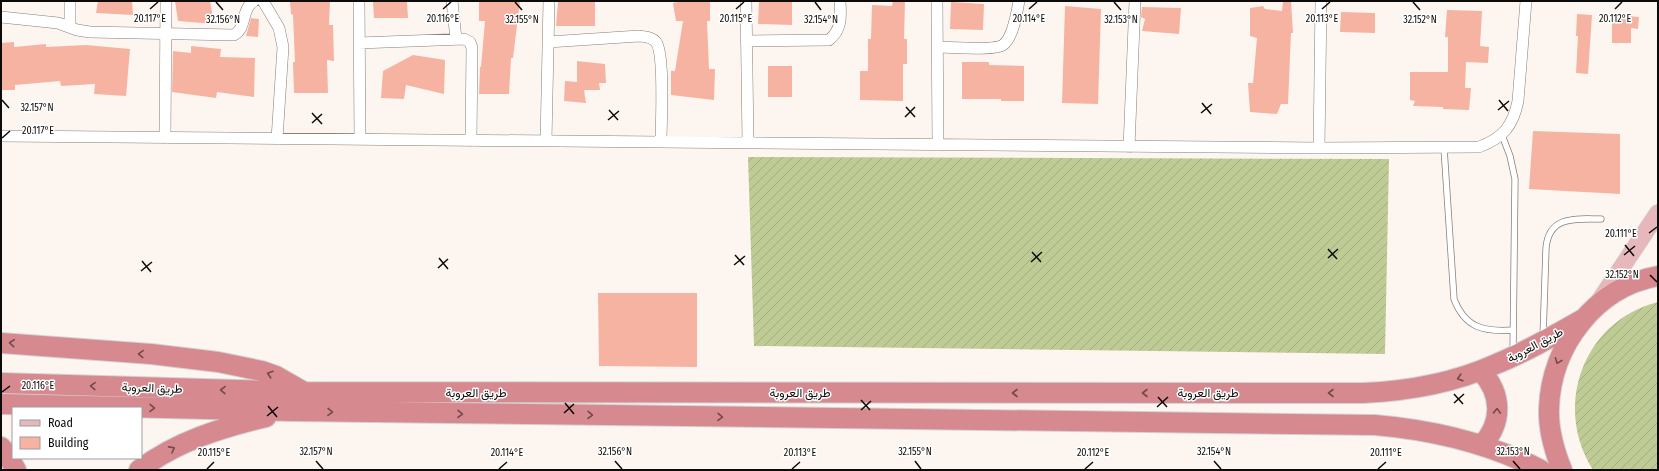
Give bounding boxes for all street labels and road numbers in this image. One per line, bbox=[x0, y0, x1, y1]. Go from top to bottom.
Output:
street label: طريق العروبة bbox=[1505, 324, 1566, 366]
street label: طريق العروبة bbox=[121, 380, 183, 397]
street label: طريق العروبة bbox=[446, 386, 507, 401]
street label: طريق العروبة bbox=[770, 386, 831, 401]
street label: طريق العروبة bbox=[1178, 386, 1239, 401]

